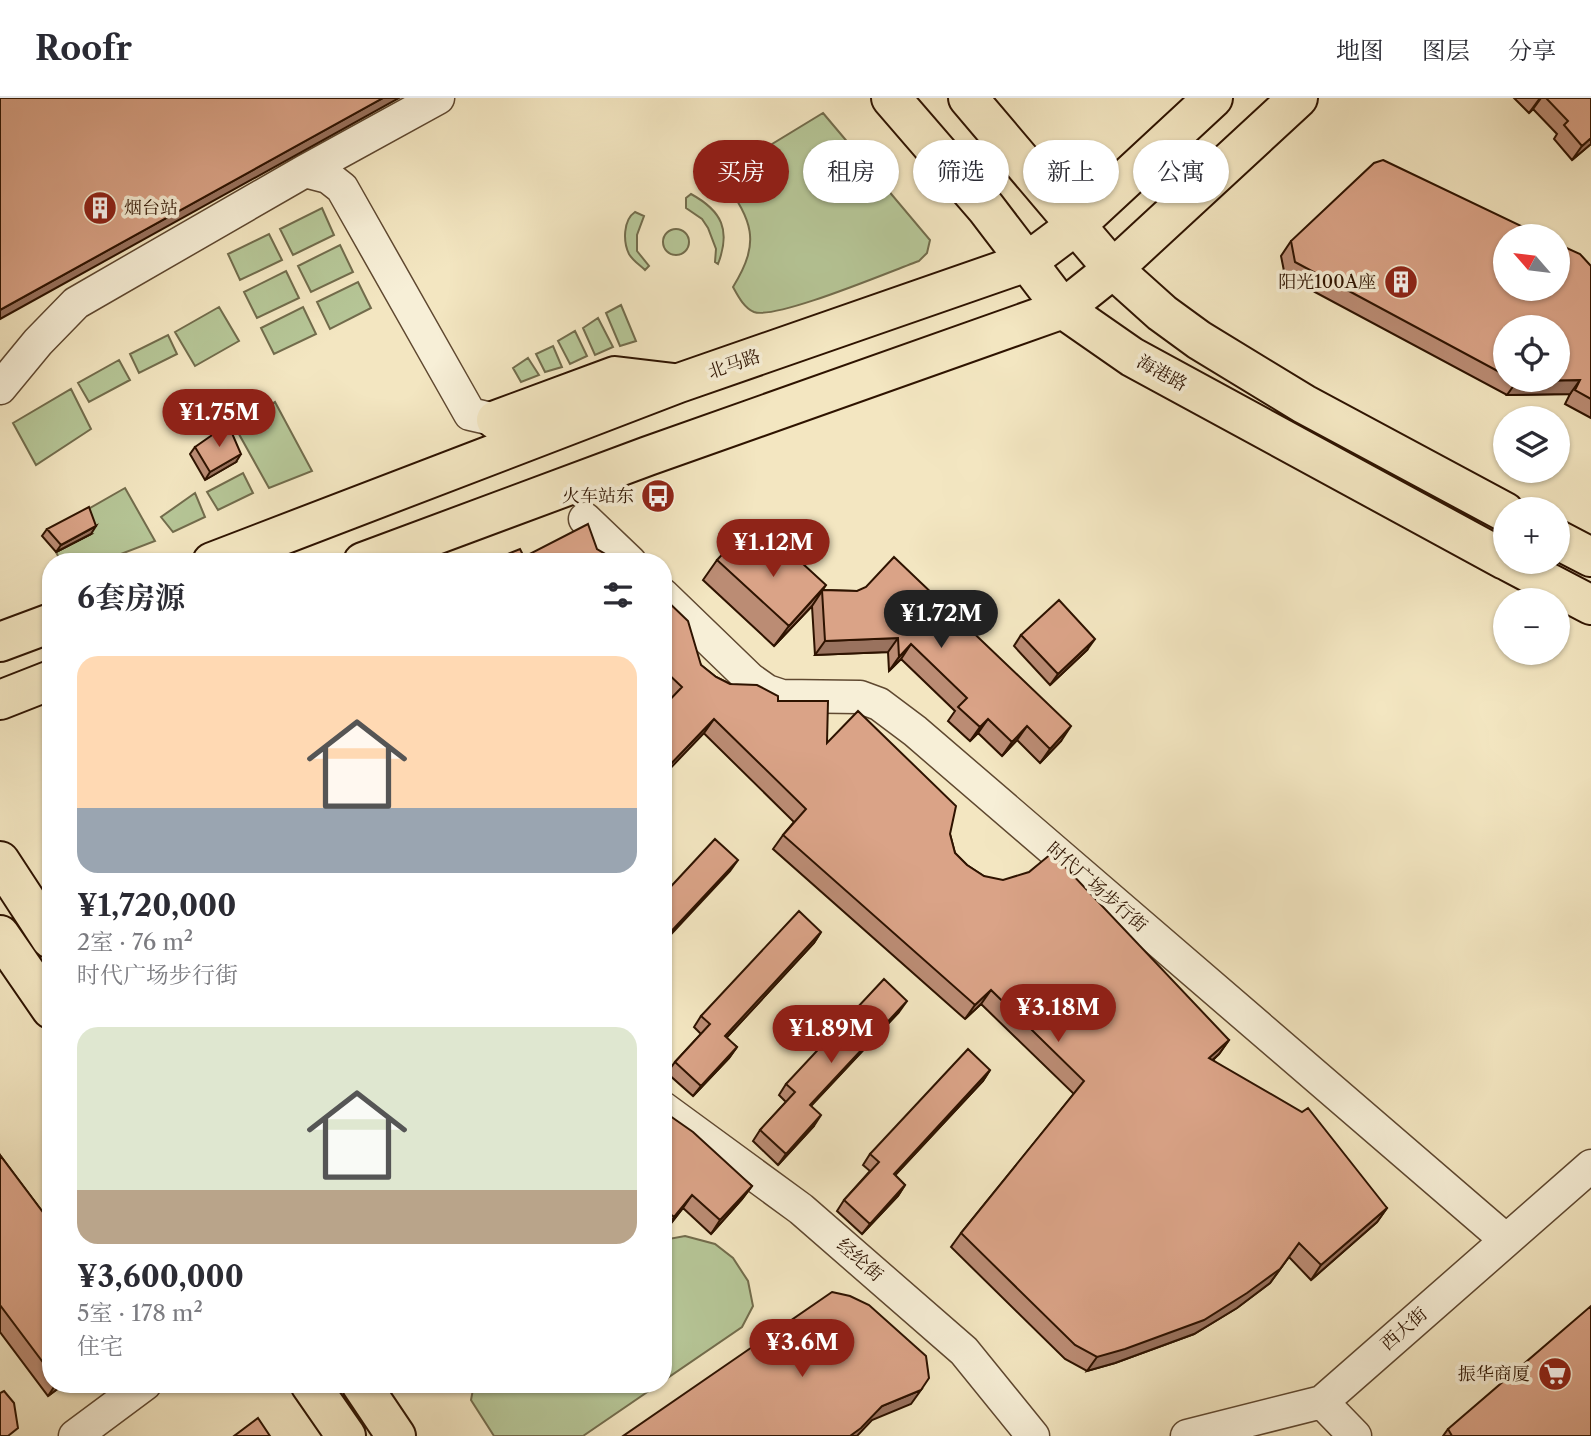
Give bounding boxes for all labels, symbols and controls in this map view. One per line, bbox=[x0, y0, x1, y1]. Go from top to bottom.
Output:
text: Roofr bbox=[35, 28, 132, 69]
text: 地图 bbox=[1336, 36, 1384, 65]
text: 图层 bbox=[1422, 36, 1470, 65]
text: 分享 bbox=[1508, 36, 1556, 65]
chip: 买房 bbox=[693, 140, 789, 203]
chip: 租房 bbox=[803, 140, 899, 203]
chip: 筛选 bbox=[913, 140, 1009, 203]
chip: 新上 bbox=[1023, 140, 1119, 203]
chip: 公寓 bbox=[1133, 140, 1229, 203]
building icon: 烟台站 bbox=[81, 189, 119, 227]
place label: 烟台站 bbox=[124, 197, 178, 219]
north arrow bbox=[1493, 224, 1570, 301]
map controls bbox=[1493, 224, 1570, 665]
building icon: 阳光100A座 bbox=[1382, 263, 1420, 301]
place label: 阳光100A座 bbox=[1278, 271, 1376, 293]
button: locate bbox=[1493, 315, 1570, 392]
street label: 北马路 bbox=[705, 345, 763, 383]
street label: 海港路 bbox=[1133, 350, 1191, 396]
pin: ¥1.75M bbox=[162, 390, 276, 449]
text: ¥1.75M bbox=[178, 398, 260, 426]
button: layers bbox=[1493, 406, 1570, 483]
bus stop icon: 火车站东 bbox=[639, 477, 677, 515]
place label: 火车站东 bbox=[562, 485, 634, 507]
button: + bbox=[1493, 497, 1570, 574]
pin: ¥1.12M bbox=[716, 519, 830, 579]
text: ¥1.12M bbox=[733, 528, 813, 556]
icon: filters bbox=[599, 576, 637, 614]
text: 6套房源 bbox=[77, 579, 185, 616]
button: − bbox=[1493, 588, 1570, 665]
pin: ¥1.72M bbox=[884, 590, 998, 650]
text: ¥1.72M bbox=[900, 599, 982, 627]
icon: home bbox=[294, 701, 420, 827]
street label: 时代广场步行街 bbox=[1042, 837, 1152, 937]
text: ¥1,720,000 bbox=[77, 887, 236, 924]
text: 2室 · 76 m² bbox=[77, 928, 193, 956]
text: 时代广场步行街 bbox=[77, 961, 238, 989]
pin: ¥3.18M bbox=[1001, 984, 1115, 1044]
text: ¥3.18M bbox=[1016, 993, 1100, 1021]
pin: ¥1.89M bbox=[774, 1006, 888, 1065]
text: ¥1.89M bbox=[789, 1014, 873, 1042]
icon: home bbox=[294, 1072, 420, 1198]
street label: 经纶街 bbox=[832, 1234, 888, 1286]
text: ¥3,600,000 bbox=[77, 1258, 244, 1295]
text: 5室 · 178 m² bbox=[77, 1299, 203, 1327]
street label: 西大街 bbox=[1376, 1303, 1432, 1355]
pin: ¥3.6M bbox=[753, 1320, 851, 1379]
text: ¥3.6M bbox=[765, 1328, 839, 1356]
text: 住宅 bbox=[77, 1332, 123, 1360]
supermarket icon: 振华商厦 bbox=[1536, 1355, 1574, 1393]
place label: 振华商厦 bbox=[1458, 1363, 1530, 1385]

